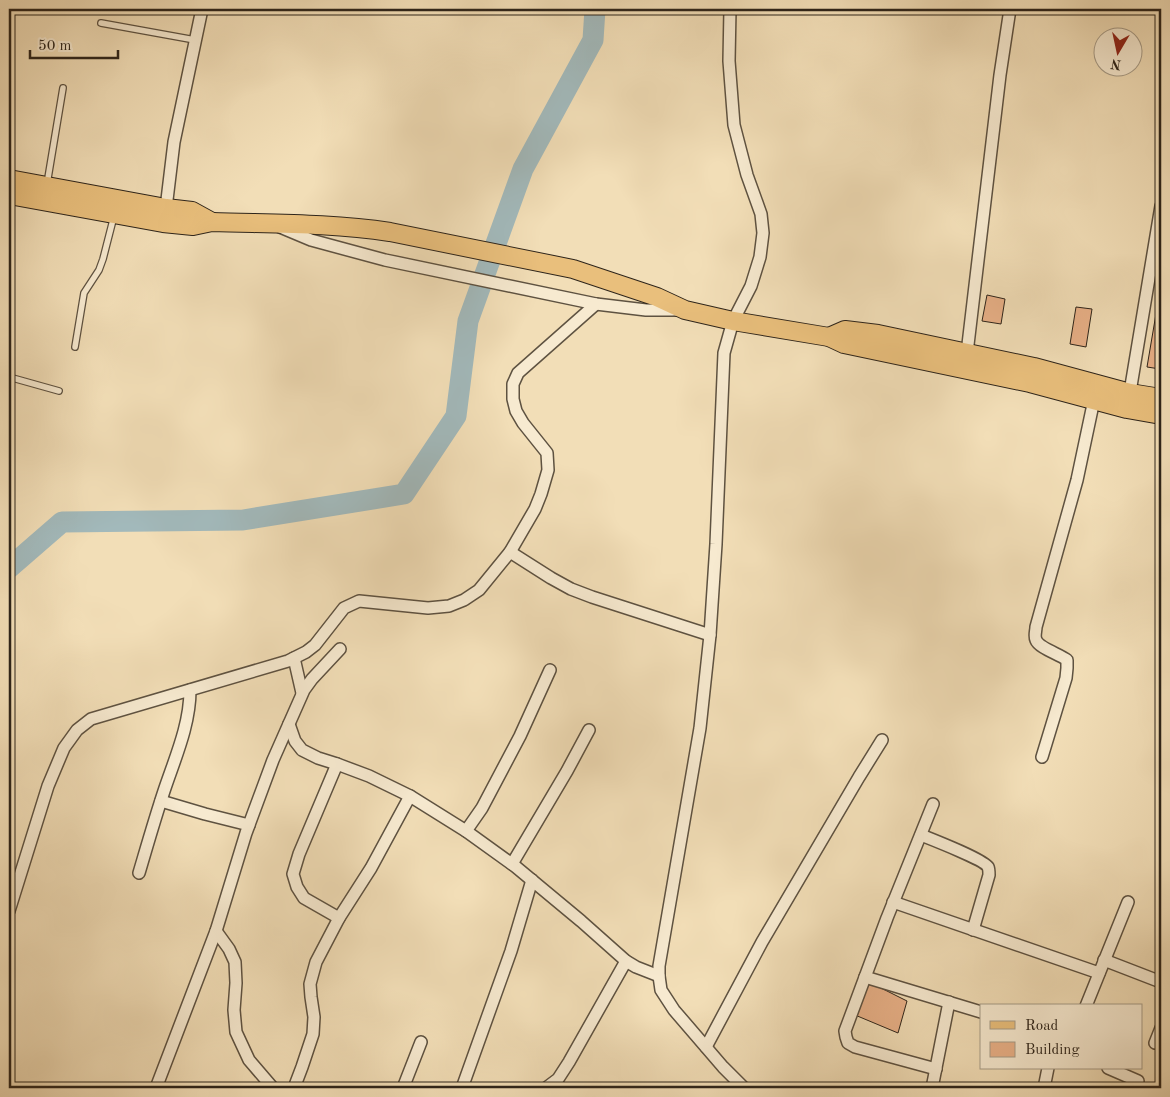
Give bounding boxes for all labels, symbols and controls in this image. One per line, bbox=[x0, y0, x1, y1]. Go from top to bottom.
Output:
scale bar bbox=[30, 28, 118, 60]
north arrow bbox=[1092, 28, 1142, 78]
text: 50 m bbox=[38, 39, 72, 54]
text: N bbox=[1109, 56, 1123, 72]
legend bbox=[980, 1004, 1142, 1070]
text: Road bbox=[1025, 1019, 1059, 1034]
text: Building bbox=[1025, 1043, 1080, 1058]

